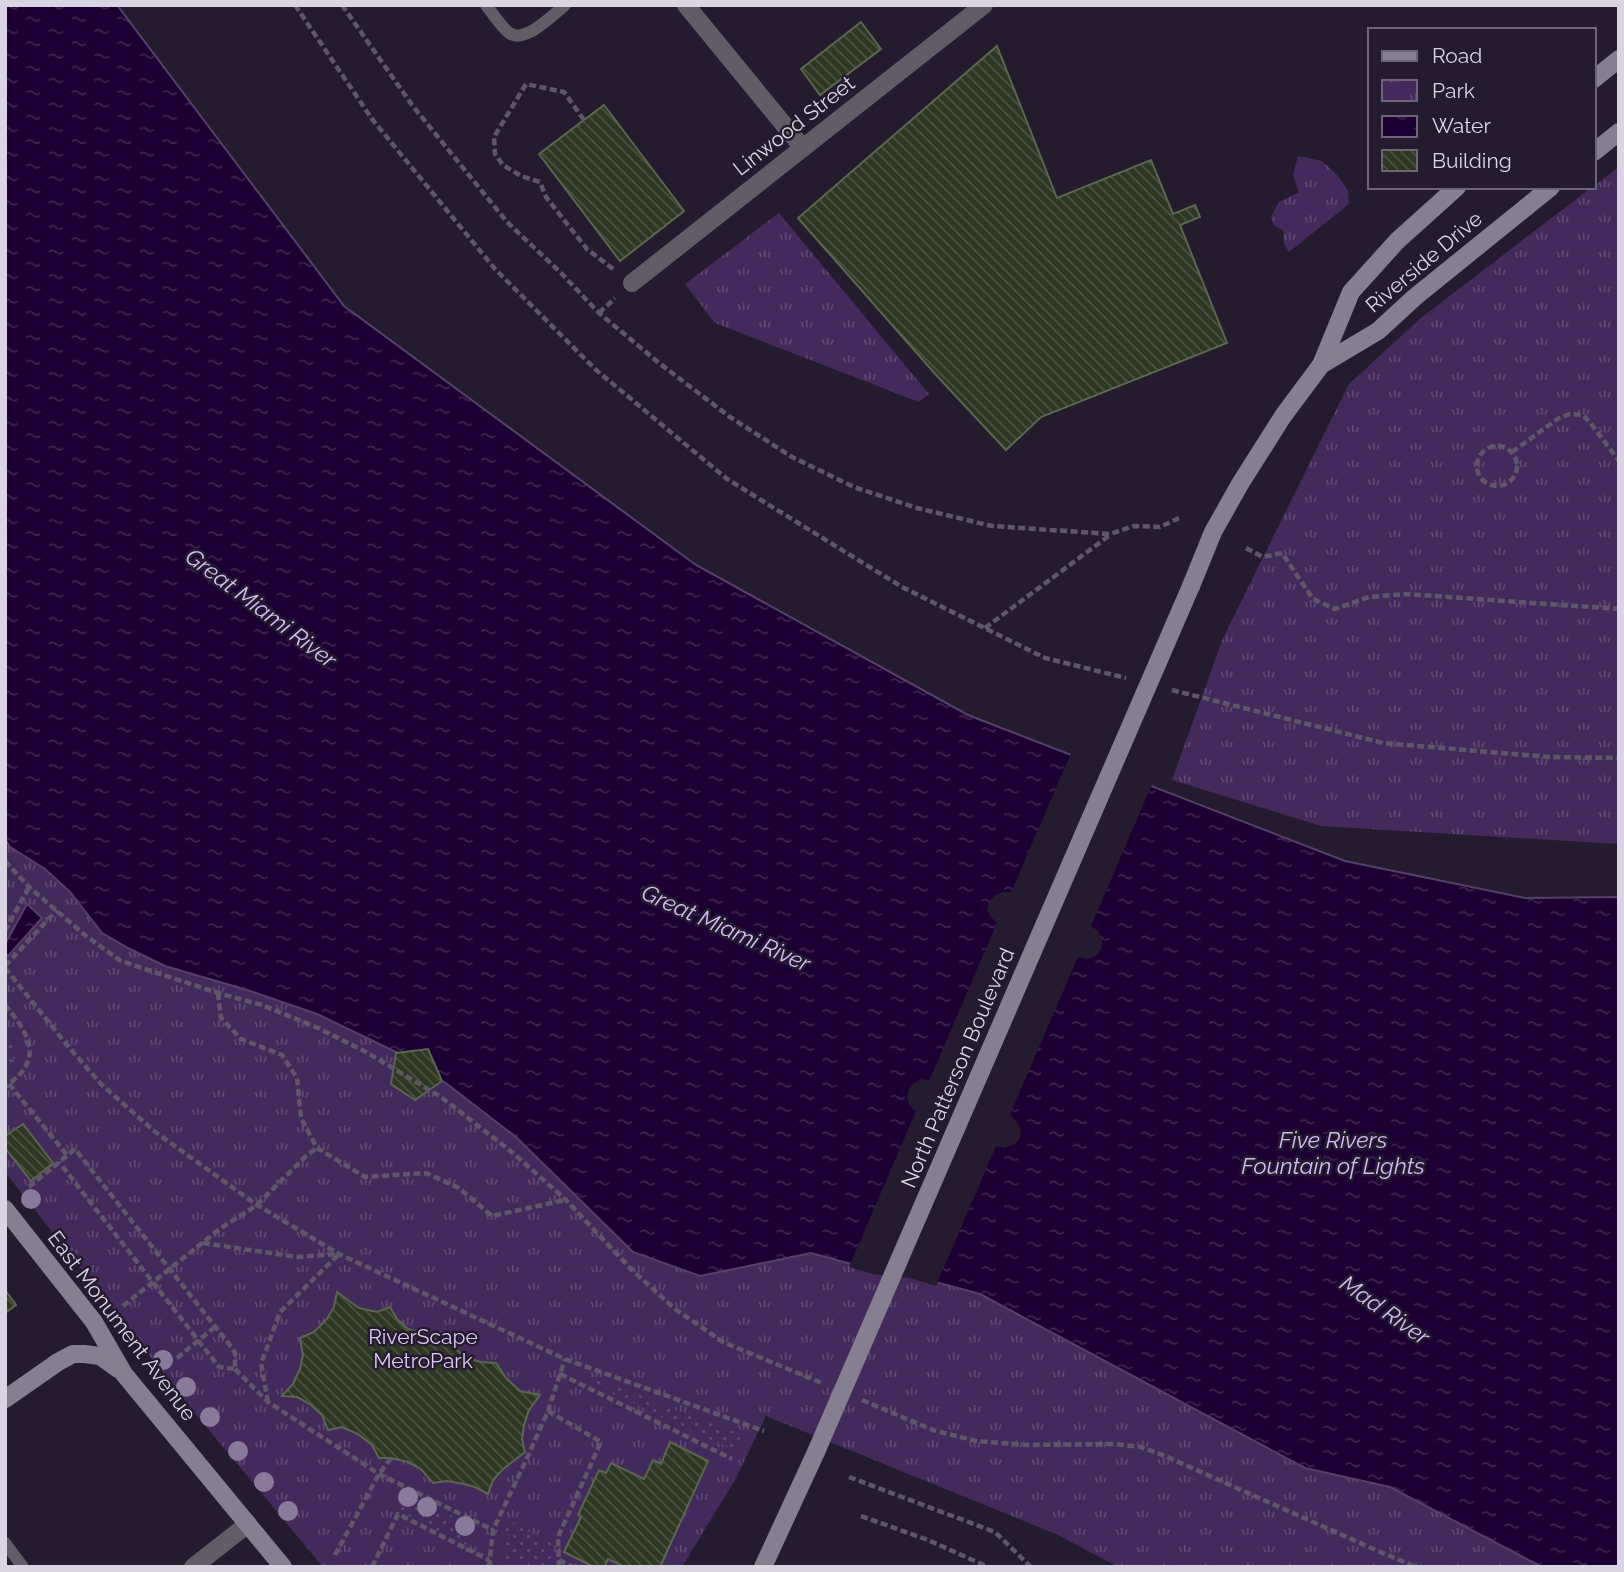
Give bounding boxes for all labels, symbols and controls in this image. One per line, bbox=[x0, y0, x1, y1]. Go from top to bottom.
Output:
legend bbox=[1368, 28, 1596, 189]
text: Road bbox=[1432, 43, 1482, 68]
street label: Linwood Street bbox=[728, 70, 859, 181]
text: Park bbox=[1432, 78, 1475, 103]
text: Water bbox=[1432, 113, 1491, 138]
text: Building bbox=[1432, 148, 1512, 173]
street label: Riverside Drive bbox=[1360, 206, 1487, 318]
water label: Great Miami River bbox=[181, 542, 343, 674]
water label: Great Miami River bbox=[638, 878, 816, 977]
street label: North Patterson Boulevard bbox=[896, 944, 1019, 1191]
water label: Five Rivers Fountain of Lights bbox=[1241, 1126, 1425, 1179]
street label: East Monument Avenue bbox=[43, 1226, 202, 1426]
water label: Mad River bbox=[1335, 1269, 1436, 1351]
park label: RiverScape MetroPark bbox=[368, 1324, 478, 1373]

